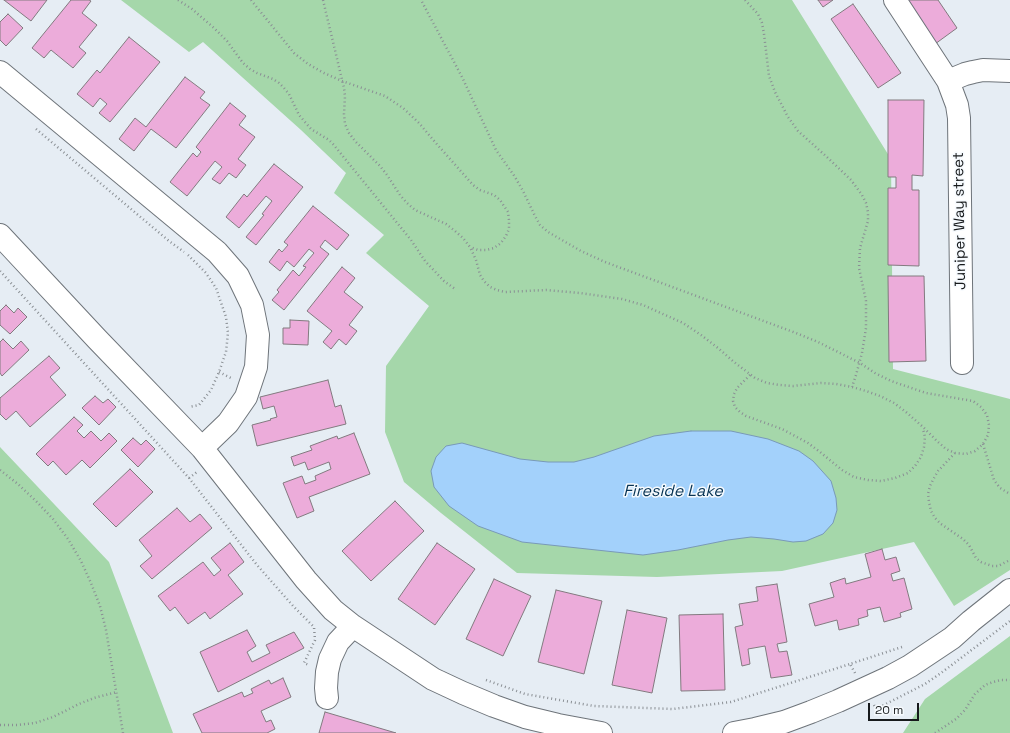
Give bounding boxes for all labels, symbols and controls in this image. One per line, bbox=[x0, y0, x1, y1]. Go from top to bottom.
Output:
street label: Juniper Way street bbox=[950, 152, 970, 290]
water label: Fireside Lake bbox=[623, 482, 723, 502]
scale bar bbox=[870, 695, 921, 721]
text: 20 m bbox=[875, 702, 903, 718]

